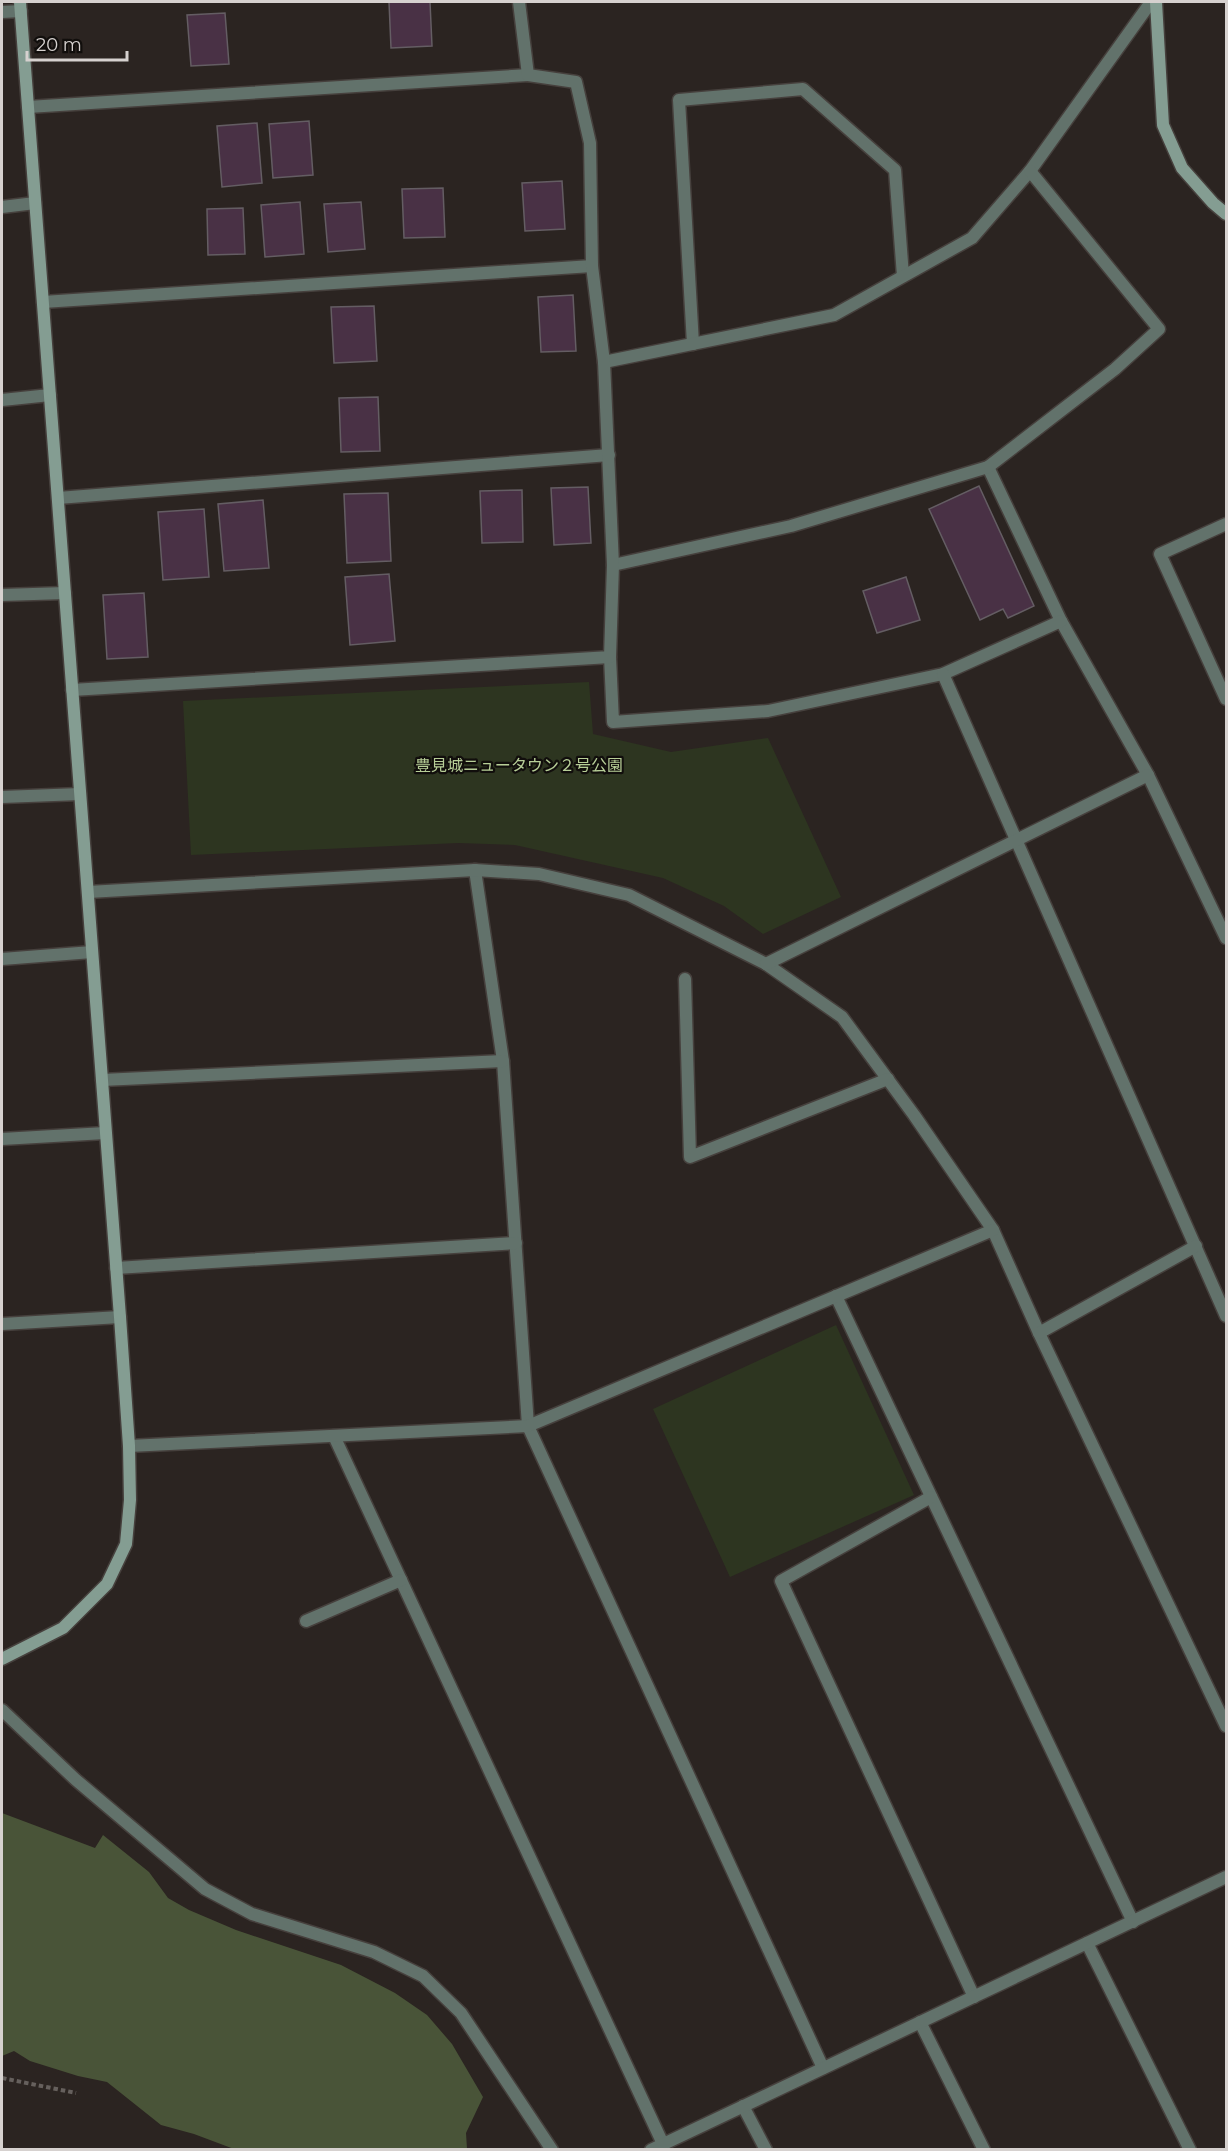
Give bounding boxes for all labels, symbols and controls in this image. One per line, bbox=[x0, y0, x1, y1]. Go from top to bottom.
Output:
scale bar bbox=[27, 24, 128, 62]
text: 20 m bbox=[36, 34, 82, 56]
park label: 豊見城ニュータウン２号公園 bbox=[415, 756, 623, 775]

